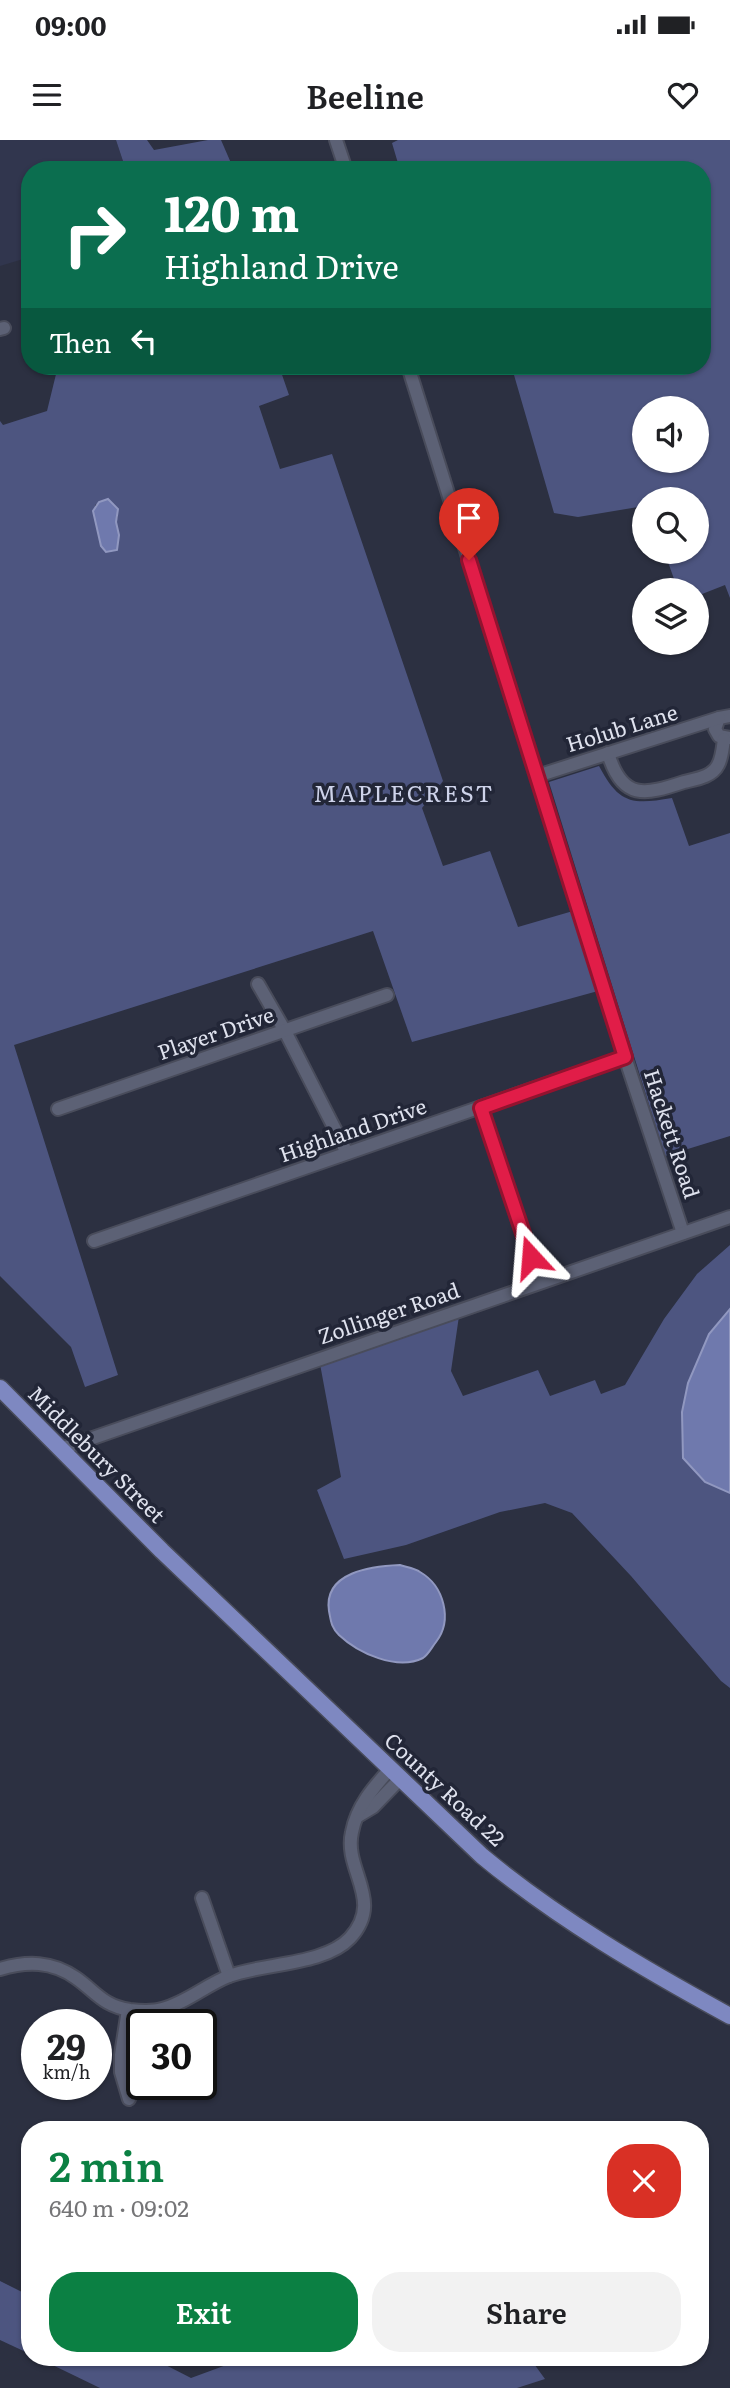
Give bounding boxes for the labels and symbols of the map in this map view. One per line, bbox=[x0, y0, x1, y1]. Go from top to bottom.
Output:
pin bbox=[439, 488, 499, 560]
street label: Holub Lane bbox=[562, 695, 681, 758]
district label: MAPLECREST bbox=[314, 775, 494, 809]
street label: Player Drive bbox=[153, 997, 278, 1066]
street label: Hackett Road bbox=[638, 1065, 709, 1202]
street label: Highland Drive bbox=[274, 1089, 430, 1168]
position arrow bbox=[494, 1220, 568, 1294]
street label: Zollinger Road bbox=[313, 1273, 463, 1350]
street label: Middlebury Street bbox=[22, 1378, 174, 1529]
street label: County Road 22 bbox=[379, 1724, 513, 1852]
speed limit sign: 30 bbox=[126, 2009, 217, 2100]

